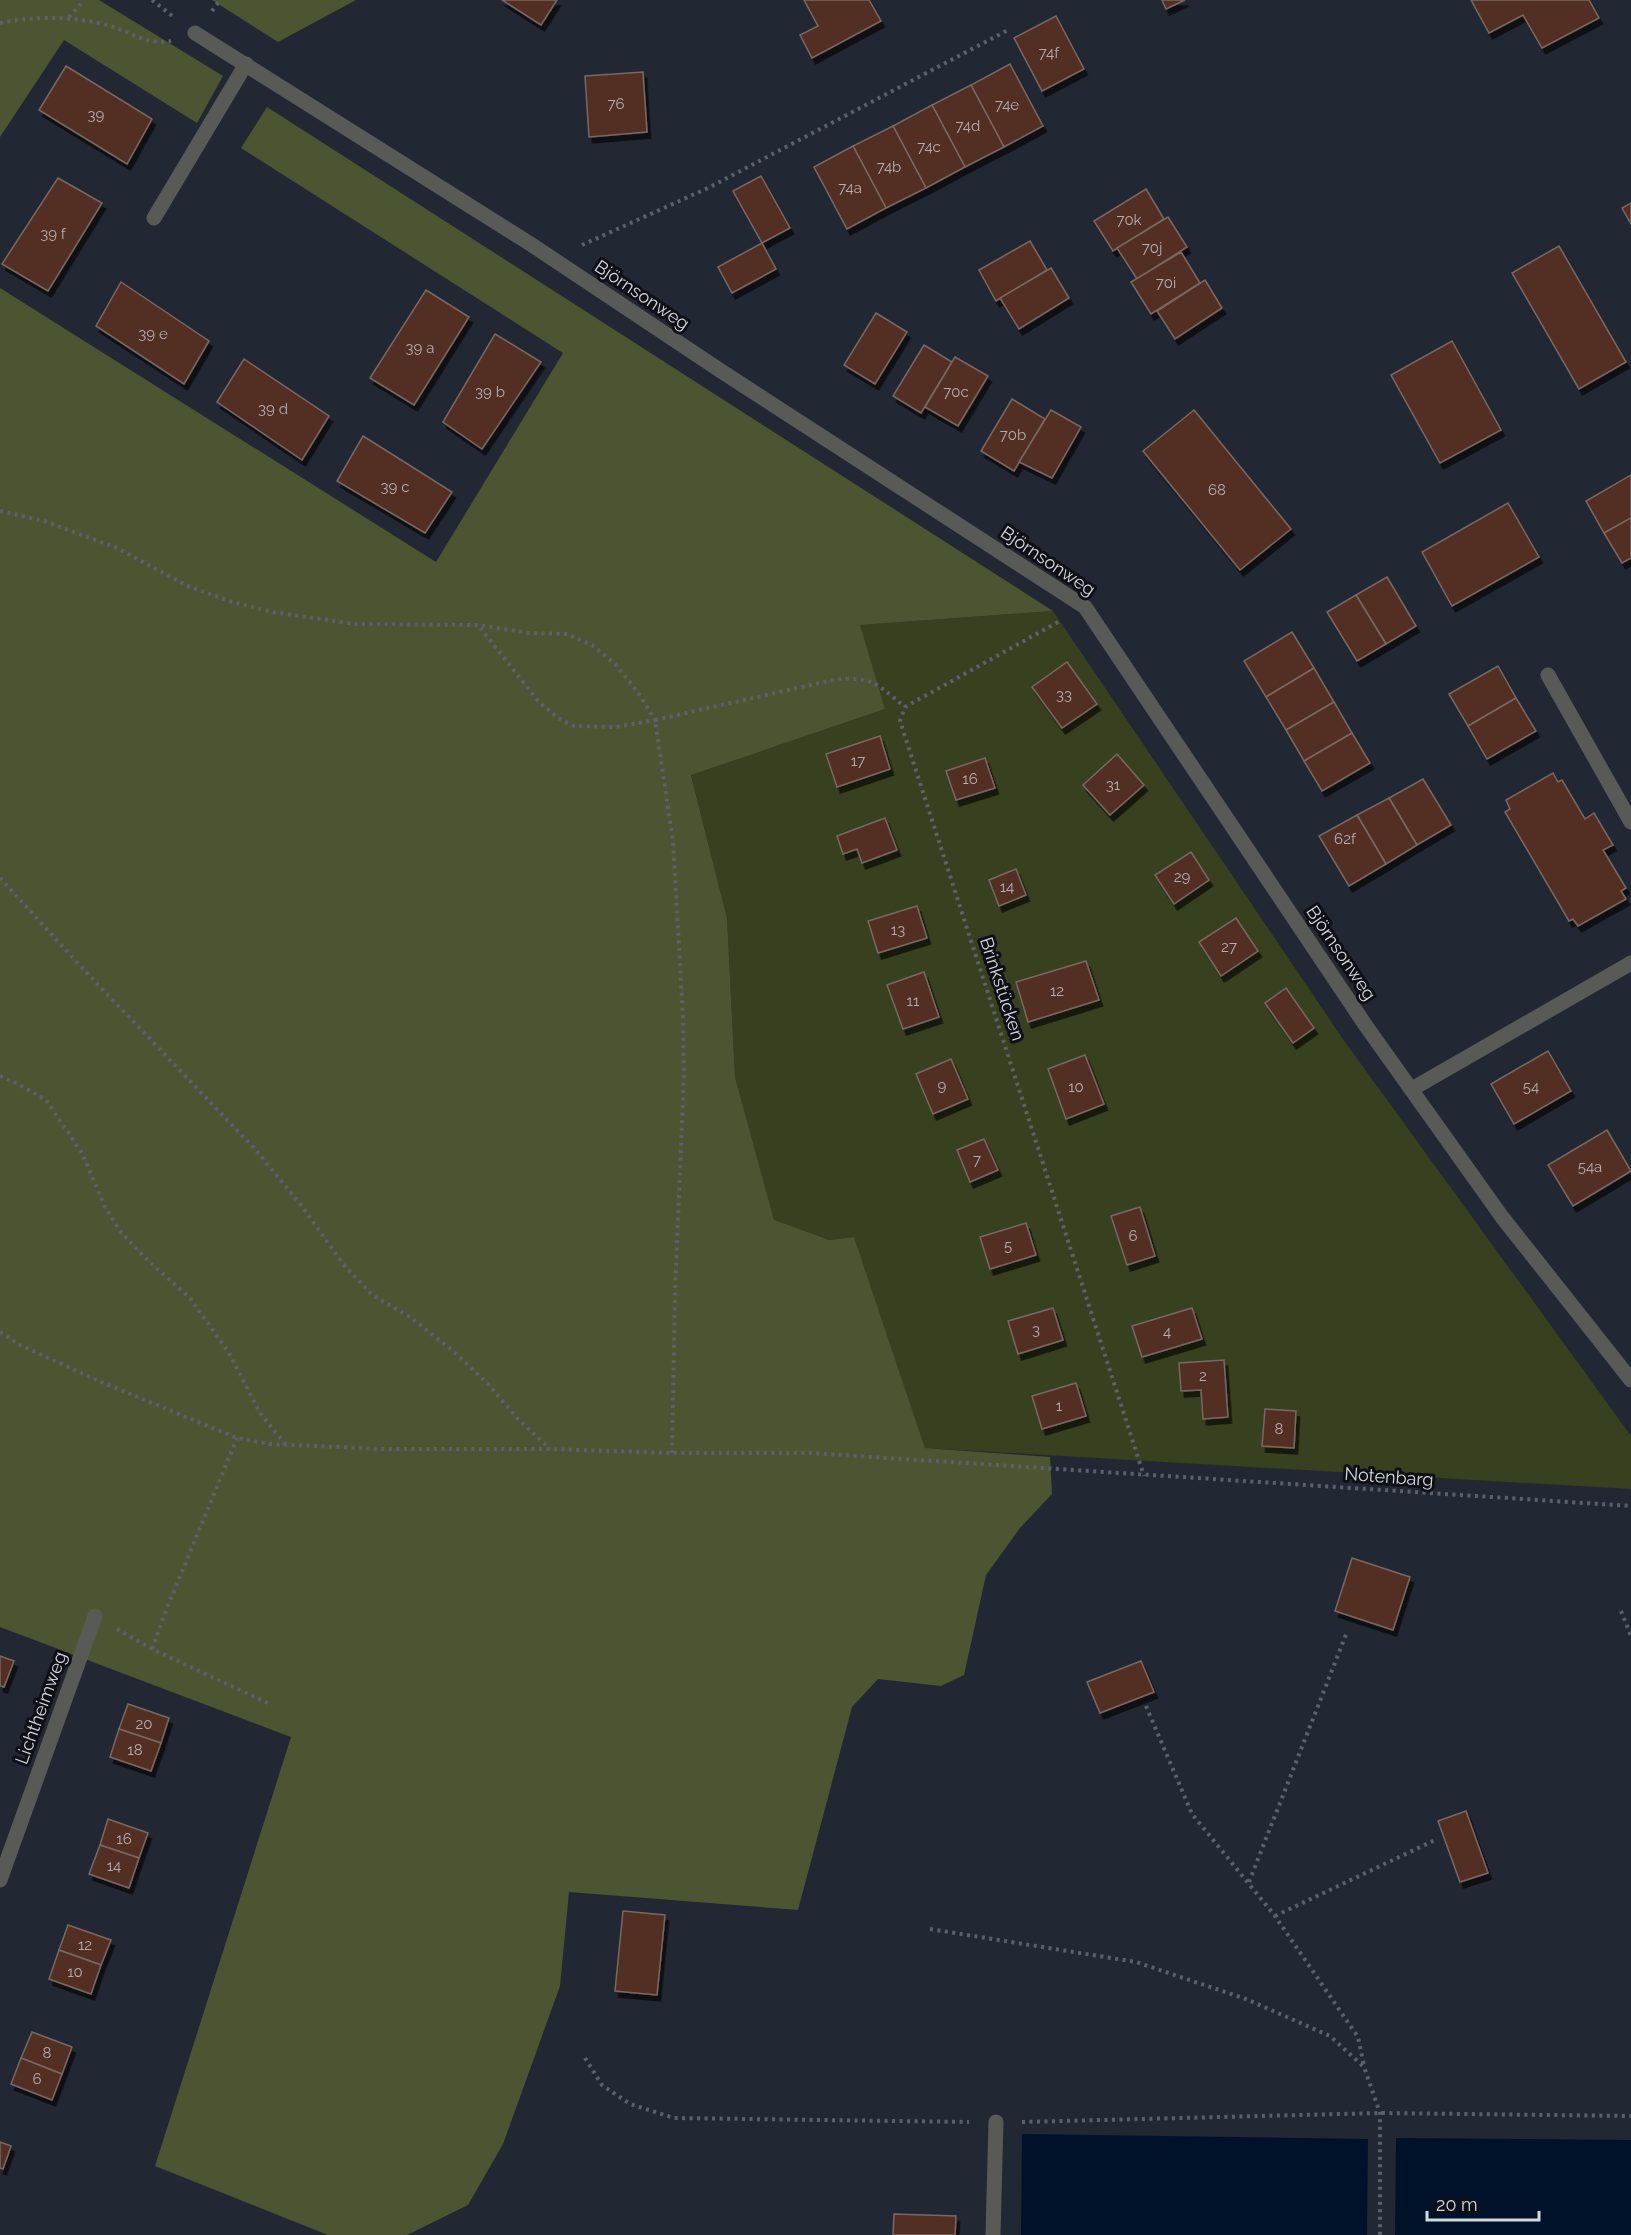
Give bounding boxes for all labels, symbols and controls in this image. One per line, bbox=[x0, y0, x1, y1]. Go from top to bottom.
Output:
house number: 74f bbox=[1039, 44, 1060, 62]
house number: 76 bbox=[607, 95, 625, 113]
house number: 74e bbox=[995, 96, 1019, 114]
house number: 39 bbox=[88, 106, 105, 124]
house number: 74d bbox=[956, 117, 980, 135]
house number: 74c bbox=[917, 138, 941, 156]
house number: 74b bbox=[877, 158, 901, 176]
house number: 74a bbox=[838, 179, 862, 197]
house number: 70k bbox=[1116, 211, 1142, 229]
house number: 39 f bbox=[40, 225, 67, 243]
house number: 70j bbox=[1142, 239, 1162, 257]
street label: Björnsonweg bbox=[591, 255, 693, 334]
house number: 70i bbox=[1156, 274, 1176, 292]
house number: 39 e bbox=[138, 325, 168, 343]
house number: 39 a bbox=[406, 339, 434, 357]
house number: 39 b bbox=[475, 383, 505, 401]
house number: 70c bbox=[943, 383, 969, 401]
house number: 39 d bbox=[258, 400, 288, 418]
house number: 70b bbox=[1000, 426, 1026, 444]
house number: 39 c bbox=[381, 478, 409, 496]
house number: 68 bbox=[1208, 481, 1226, 499]
street label: Björnsonweg bbox=[997, 521, 1099, 600]
house number: 33 bbox=[1056, 686, 1072, 704]
house number: 17 bbox=[851, 752, 865, 770]
house number: 16 bbox=[962, 770, 978, 788]
house number: 31 bbox=[1106, 776, 1121, 794]
house number: 62f bbox=[1334, 830, 1357, 848]
house number: 29 bbox=[1174, 868, 1191, 886]
house number: 14 bbox=[1000, 878, 1014, 896]
street label: Björnsonweg bbox=[1302, 902, 1381, 1004]
house number: 13 bbox=[891, 921, 905, 939]
street label: Brinkstücken bbox=[976, 934, 1029, 1043]
house number: 27 bbox=[1221, 938, 1237, 956]
house number: 12 bbox=[1050, 982, 1064, 1000]
house number: 11 bbox=[907, 992, 920, 1010]
house number: 9 bbox=[938, 1077, 947, 1095]
house number: 10 bbox=[1068, 1078, 1084, 1096]
house number: 54 bbox=[1523, 1078, 1539, 1096]
house number: 7 bbox=[973, 1151, 981, 1169]
house number: 54a bbox=[1578, 1158, 1602, 1176]
house number: 6 bbox=[1128, 1227, 1138, 1245]
house number: 5 bbox=[1004, 1237, 1012, 1255]
house number: 3 bbox=[1032, 1321, 1040, 1339]
house number: 4 bbox=[1163, 1323, 1171, 1341]
house number: 2 bbox=[1199, 1367, 1207, 1385]
house number: 1 bbox=[1056, 1397, 1063, 1415]
house number: 8 bbox=[1275, 1420, 1284, 1438]
street label: Notenbarg bbox=[1344, 1463, 1434, 1490]
street label: Lichtheimweg bbox=[10, 1649, 71, 1767]
house number: 20 bbox=[136, 1715, 153, 1733]
house number: 18 bbox=[127, 1741, 143, 1759]
house number: 16 bbox=[116, 1830, 132, 1848]
house number: 14 bbox=[107, 1857, 121, 1875]
house number: 12 bbox=[78, 1936, 92, 1954]
house number: 10 bbox=[67, 1963, 83, 1981]
house number: 8 bbox=[43, 2044, 52, 2062]
house number: 6 bbox=[32, 2070, 42, 2088]
scale bar bbox=[1427, 2184, 1540, 2222]
text: 20 m bbox=[1436, 2194, 1478, 2215]

